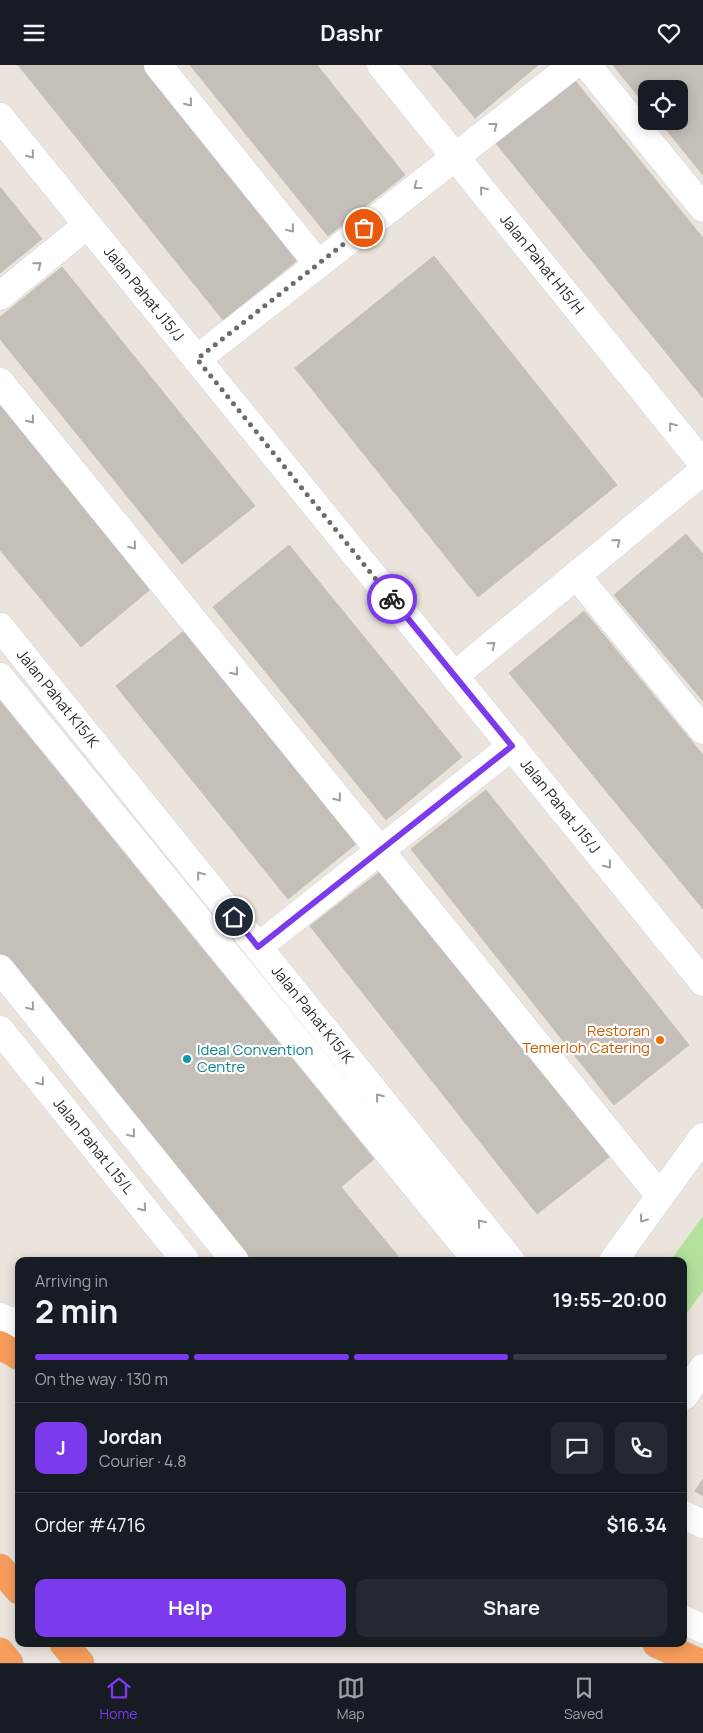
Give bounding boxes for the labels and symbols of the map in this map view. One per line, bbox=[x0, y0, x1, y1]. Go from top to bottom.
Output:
one-way arrow bbox=[183, 97, 191, 106]
one-way arrow bbox=[488, 124, 497, 132]
one-way arrow bbox=[25, 150, 34, 159]
one-way arrow bbox=[414, 181, 423, 189]
one-way arrow bbox=[480, 187, 488, 196]
pin bbox=[343, 207, 385, 249]
street label: Jalan Pahat H15/H bbox=[495, 209, 589, 318]
one-way arrow bbox=[285, 224, 294, 233]
street label: Jalan Pahat J15/J bbox=[99, 242, 189, 346]
one-way arrow bbox=[32, 262, 41, 270]
one-way arrow bbox=[25, 414, 33, 423]
one-way arrow bbox=[670, 423, 678, 432]
one-way arrow bbox=[612, 538, 621, 547]
one-way arrow bbox=[128, 540, 136, 549]
courier bbox=[367, 574, 417, 624]
one-way arrow bbox=[486, 642, 495, 650]
street label: Jalan Pahat K15/K bbox=[12, 645, 104, 752]
one-way arrow bbox=[230, 666, 238, 675]
street label: Jalan Pahat J15/J bbox=[516, 754, 605, 858]
one-way arrow bbox=[332, 793, 341, 802]
one-way arrow bbox=[603, 859, 611, 868]
one-way arrow bbox=[197, 872, 205, 881]
pin bbox=[213, 896, 255, 938]
street label: Jalan Pahat K15/K bbox=[267, 961, 359, 1068]
one-way arrow bbox=[25, 1001, 33, 1010]
place label: Restoran Temerloh Catering bbox=[522, 1020, 650, 1058]
marker: Restoran Temerloh Catering bbox=[654, 1034, 666, 1046]
place label: Ideal Convention Centre bbox=[197, 1039, 314, 1077]
marker: Ideal Convention Centre bbox=[181, 1053, 193, 1065]
one-way arrow bbox=[36, 1076, 45, 1085]
street label: Jalan Pahat L15/L bbox=[49, 1093, 139, 1199]
one-way arrow bbox=[376, 1094, 384, 1103]
one-way arrow bbox=[127, 1128, 136, 1137]
one-way arrow bbox=[138, 1202, 146, 1211]
one-way arrow bbox=[641, 1213, 649, 1222]
one-way arrow bbox=[477, 1220, 486, 1229]

